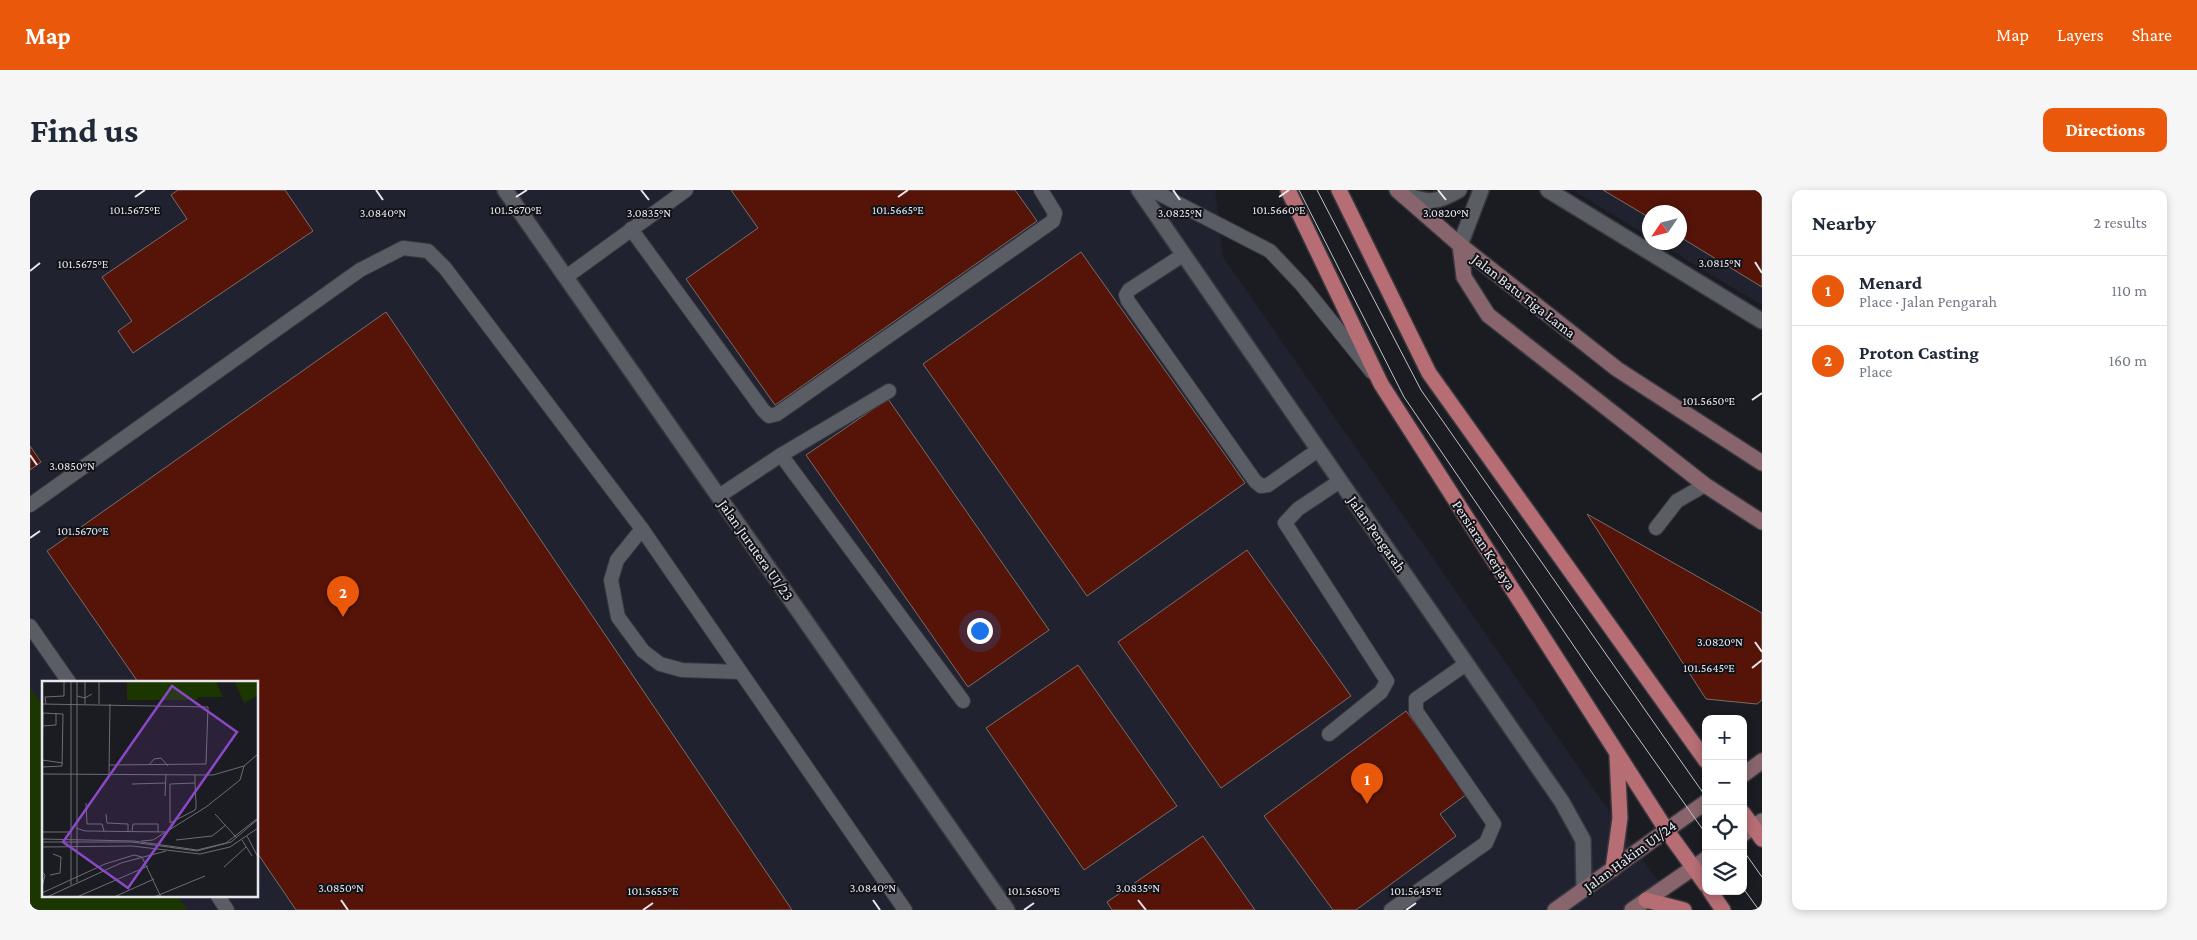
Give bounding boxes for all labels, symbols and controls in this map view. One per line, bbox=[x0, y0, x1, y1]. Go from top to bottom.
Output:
text: Map bbox=[25, 22, 71, 49]
text: Map bbox=[1996, 25, 2029, 45]
text: Layers bbox=[2057, 25, 2104, 45]
text: Share bbox=[2132, 25, 2172, 45]
button: Directions bbox=[2043, 108, 2167, 152]
text: Find us bbox=[30, 111, 138, 150]
text: 101.5675°E bbox=[110, 203, 161, 217]
text: 101.5670°E bbox=[490, 203, 542, 217]
text: 101.5665°E bbox=[872, 203, 924, 217]
text: 101.5660°E bbox=[1253, 203, 1306, 217]
north arrow bbox=[1642, 205, 1687, 250]
text: 3.0840°N bbox=[360, 206, 406, 220]
text: 3.0835°N bbox=[627, 206, 671, 220]
text: 3.0825°N bbox=[1158, 206, 1202, 220]
text: 3.0820°N bbox=[1423, 206, 1469, 220]
text: Nearby bbox=[1812, 211, 1876, 235]
text: 2 results bbox=[2094, 214, 2147, 231]
street label: Jalan Batu Tiga Lama bbox=[1467, 250, 1579, 342]
text: 3.0815°N bbox=[1699, 256, 1742, 270]
text: 101.5675°E bbox=[58, 257, 109, 271]
text: Menard bbox=[1859, 272, 1922, 293]
text: 1 bbox=[1825, 282, 1831, 299]
text: 110 m bbox=[2111, 282, 2147, 299]
text: Place · Jalan Pengarah bbox=[1859, 293, 1997, 310]
text: Proton Casting bbox=[1859, 342, 1979, 363]
text: 2 bbox=[1824, 352, 1832, 369]
text: 160 m bbox=[2109, 352, 2147, 369]
text: Place bbox=[1859, 363, 1892, 380]
text: 101.5650°E bbox=[1683, 394, 1736, 408]
text: 3.0850°N bbox=[49, 459, 95, 473]
street label: Jalan Pengarah bbox=[1343, 491, 1409, 576]
street label: Jalan Jurutera U1/23 bbox=[713, 495, 797, 604]
street label: Persiaran Kerjaya bbox=[1448, 497, 1519, 593]
text: 101.5670°E bbox=[57, 524, 109, 538]
pin: 2 bbox=[327, 576, 359, 617]
your location bbox=[967, 618, 993, 644]
text: 3.0820°N bbox=[1697, 635, 1743, 649]
text: 101.5645°E bbox=[1683, 661, 1735, 675]
inset map bbox=[42, 681, 259, 898]
map controls bbox=[1702, 715, 1747, 895]
button: + bbox=[1702, 715, 1747, 760]
button: − bbox=[1702, 760, 1747, 805]
pin: 1 bbox=[1351, 763, 1383, 804]
button: locate bbox=[1702, 805, 1747, 850]
street label: Jalan Hakim U1/24 bbox=[1579, 817, 1680, 897]
button: layers bbox=[1702, 850, 1747, 895]
text: 3.0850°N bbox=[318, 881, 364, 895]
text: 3.0840°N bbox=[850, 881, 896, 895]
text: 3.0835°N bbox=[1116, 881, 1160, 895]
text: 101.5655°E bbox=[628, 884, 679, 898]
text: 101.5650°E bbox=[1008, 884, 1061, 898]
text: 101.5645°E bbox=[1390, 884, 1442, 898]

